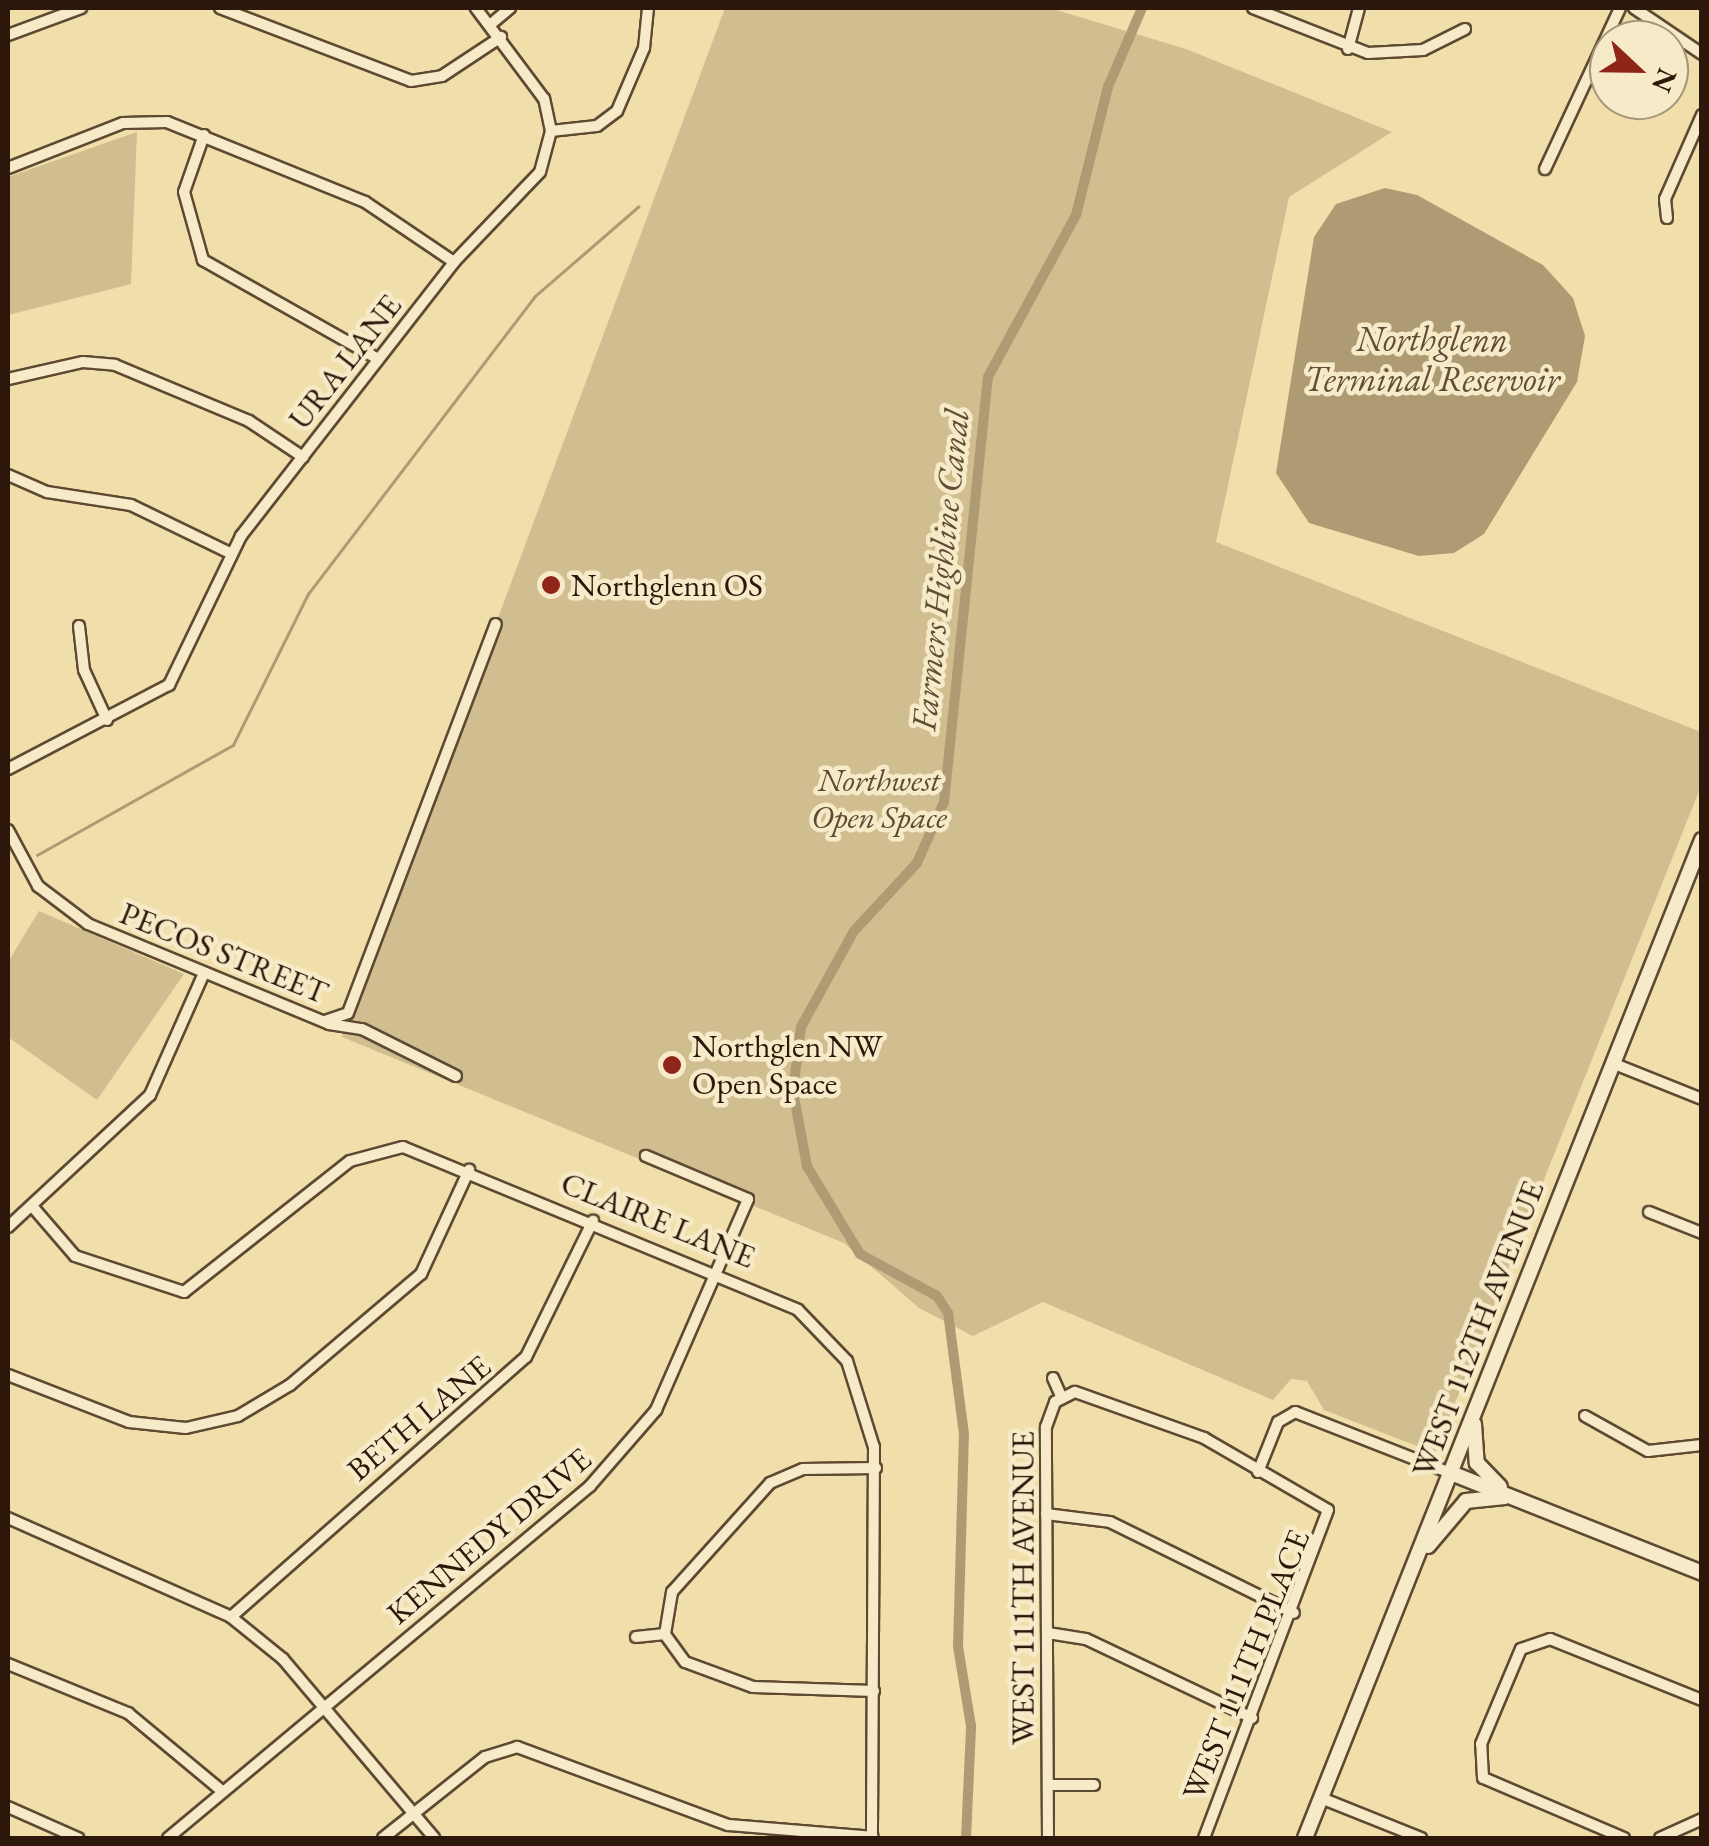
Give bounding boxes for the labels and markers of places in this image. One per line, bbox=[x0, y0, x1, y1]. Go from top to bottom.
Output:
place label: Northglenn OS bbox=[571, 566, 763, 604]
marker: Northglenn OS bbox=[540, 574, 562, 596]
place label: Northglen NW Open Space bbox=[692, 1028, 882, 1103]
marker: Northglen NW Open Space bbox=[661, 1054, 683, 1076]

